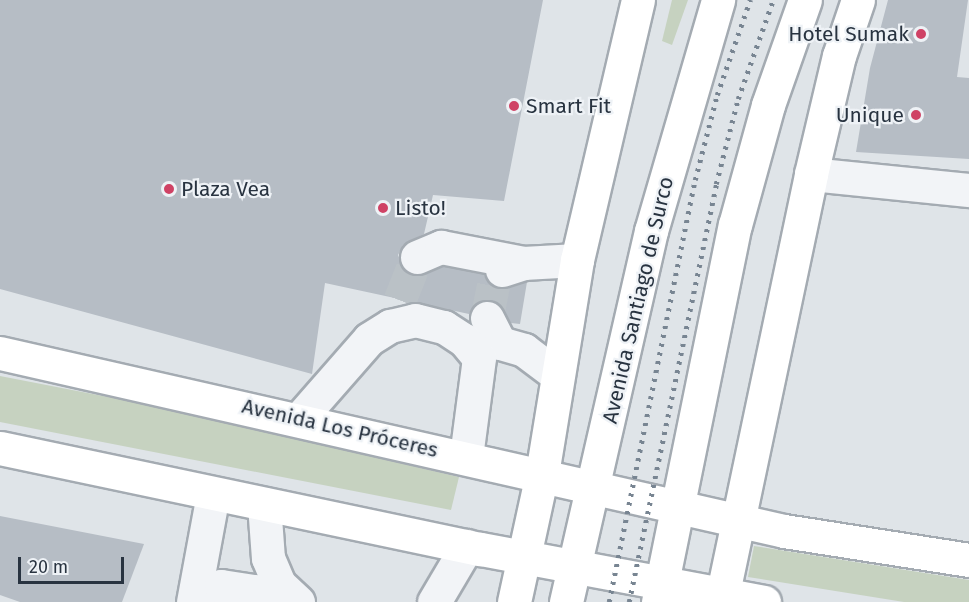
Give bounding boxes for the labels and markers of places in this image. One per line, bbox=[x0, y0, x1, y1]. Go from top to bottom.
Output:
place label: Hotel Sumak bbox=[788, 21, 909, 47]
marker: Hotel Sumak bbox=[914, 27, 928, 41]
place label: Smart Fit bbox=[526, 93, 611, 119]
marker: Smart Fit bbox=[507, 99, 521, 113]
place label: Unique bbox=[836, 102, 904, 128]
marker: Unique bbox=[909, 108, 923, 122]
place label: Plaza Vea bbox=[181, 176, 270, 202]
marker: Plaza Vea bbox=[162, 182, 176, 196]
place label: Listo! bbox=[395, 195, 446, 221]
marker: Listo! bbox=[376, 201, 390, 215]

